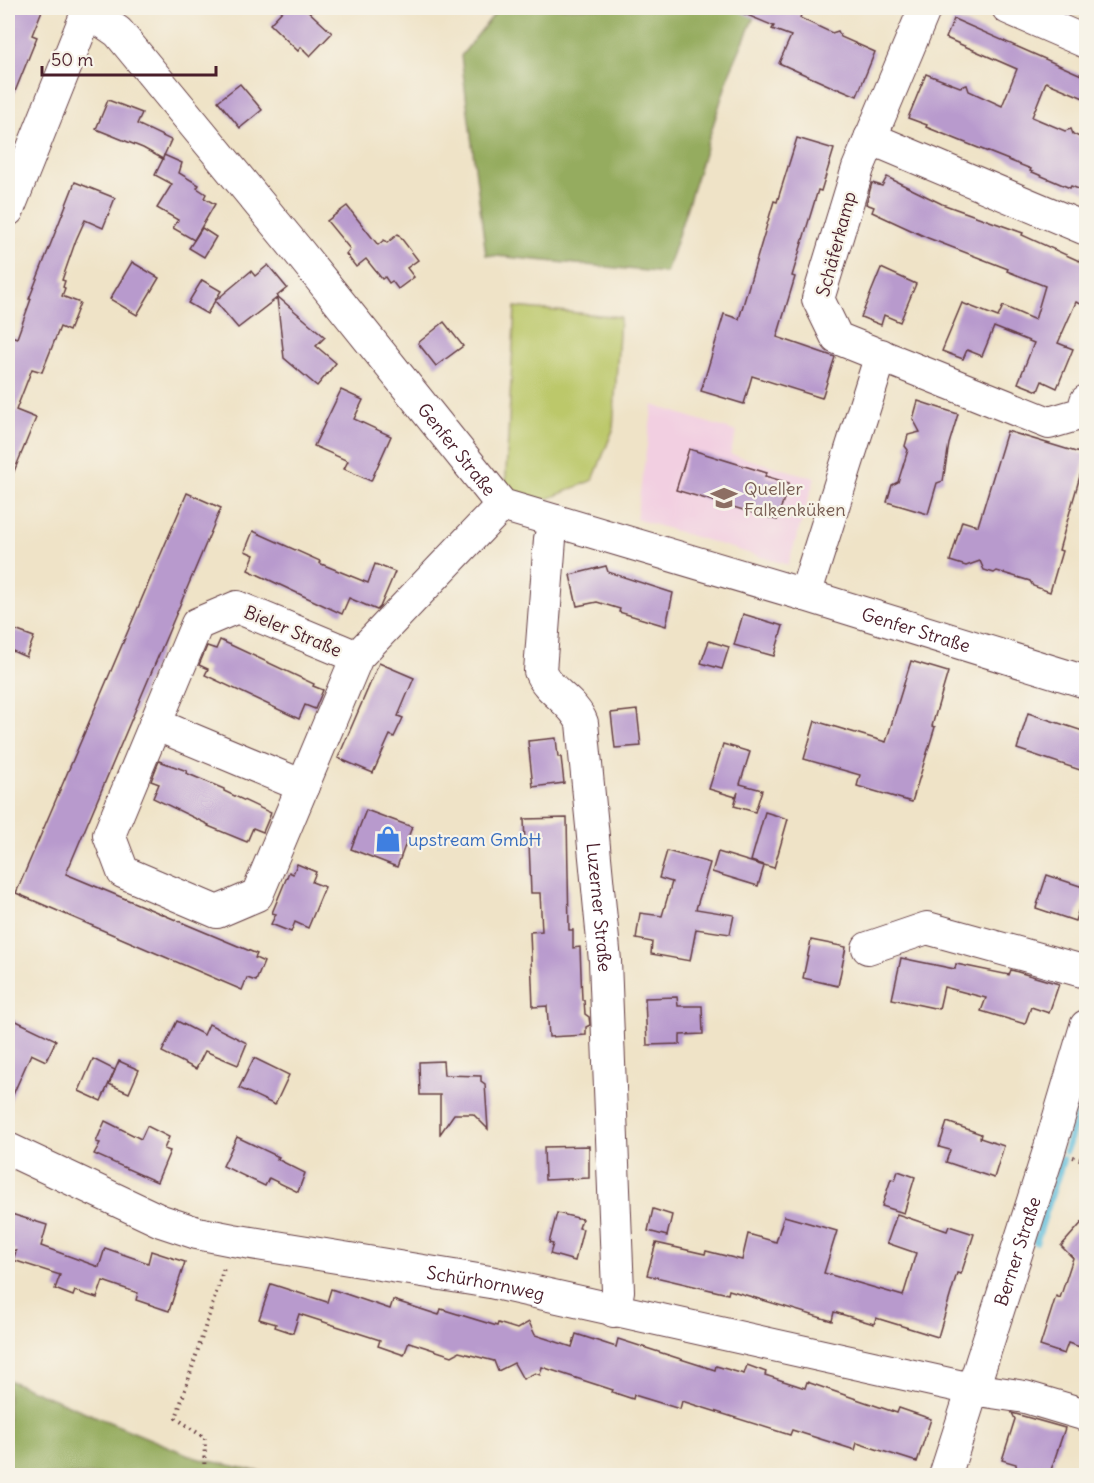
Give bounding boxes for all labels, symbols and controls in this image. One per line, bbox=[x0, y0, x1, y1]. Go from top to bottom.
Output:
scale bar bbox=[42, 39, 216, 77]
text: 50 m bbox=[51, 48, 93, 71]
street label: Schäferkamp bbox=[811, 189, 861, 299]
street label: Genfer Straße bbox=[413, 398, 501, 500]
place label: Queller Falkenküken bbox=[744, 477, 846, 521]
school or university icon: Queller Falkenküken bbox=[709, 483, 739, 513]
street label: Bieler Straße bbox=[241, 600, 345, 662]
street label: Genfer Straße bbox=[859, 602, 973, 657]
shop icon: upstream GmbH bbox=[373, 824, 403, 854]
place label: upstream GmbH bbox=[408, 828, 542, 851]
street label: Luzerner Straße bbox=[582, 842, 617, 972]
street label: Berner Straße bbox=[989, 1194, 1045, 1309]
street label: Schürhornweg bbox=[425, 1260, 547, 1305]

